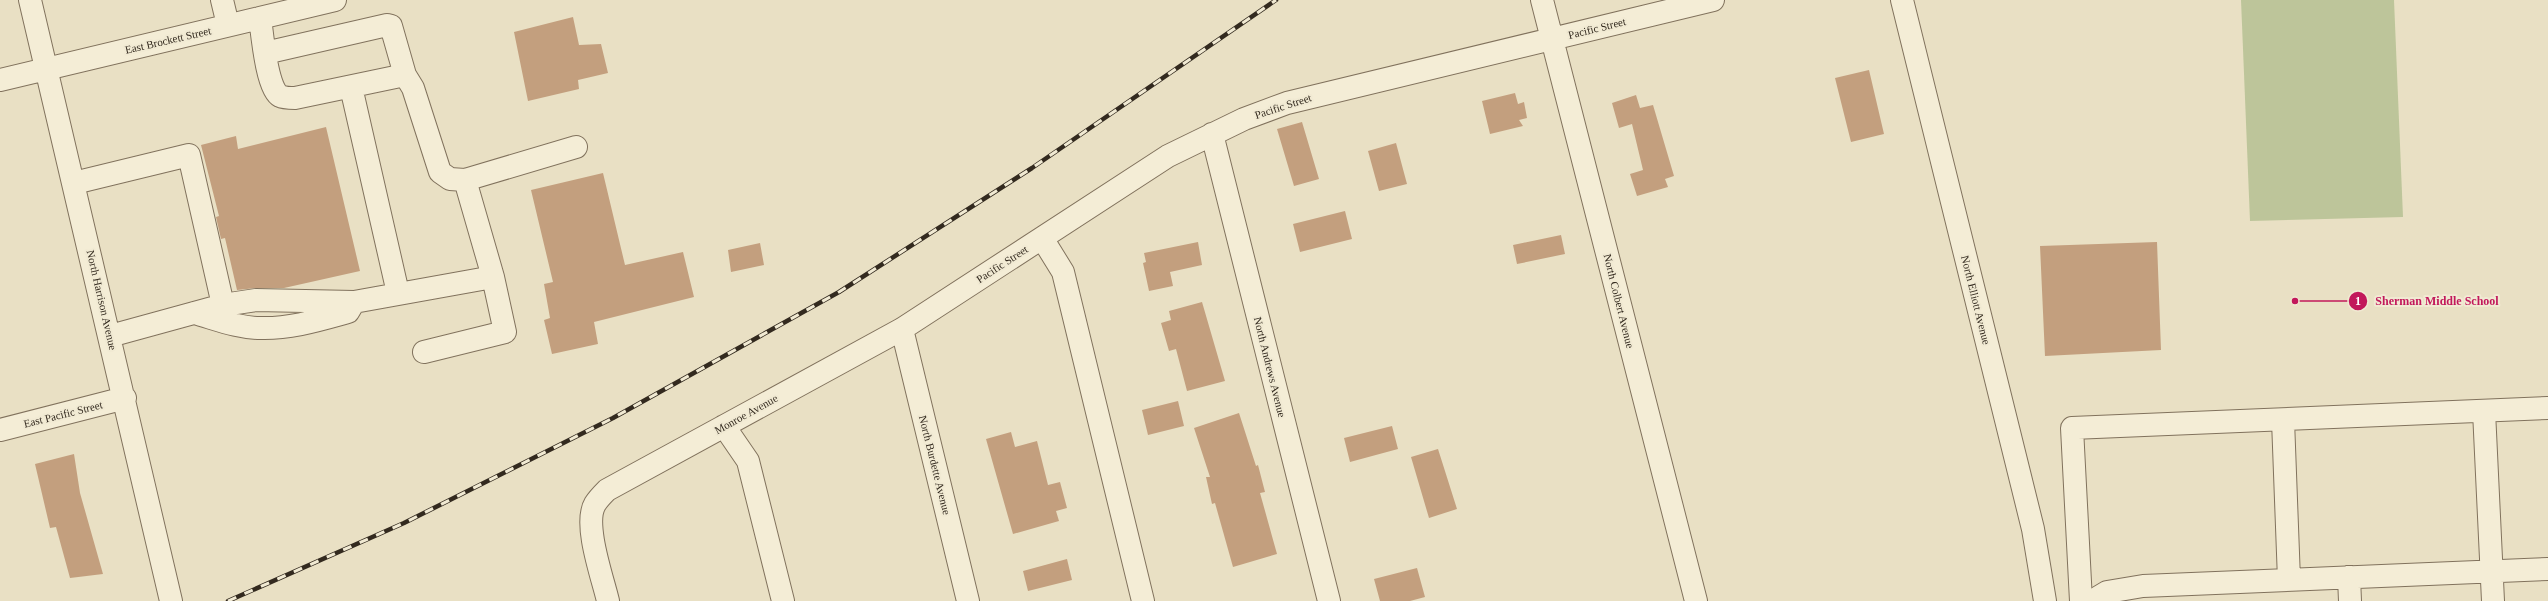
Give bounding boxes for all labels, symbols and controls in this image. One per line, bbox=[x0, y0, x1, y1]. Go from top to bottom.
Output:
street label: Pacific Street bbox=[1567, 15, 1627, 41]
street label: East Brockett Street bbox=[124, 24, 212, 56]
street label: Pacific Street bbox=[1253, 91, 1313, 121]
street label: Pacific Street bbox=[974, 243, 1030, 285]
street label: North Harrison Avenue bbox=[85, 249, 119, 351]
street label: North Colbert Avenue bbox=[1601, 253, 1637, 350]
street label: North Elliott Avenue bbox=[1959, 254, 1993, 346]
callout: Sherman Middle School bbox=[2348, 289, 2507, 313]
text: 1 bbox=[2355, 294, 2361, 308]
text: Sherman Middle School bbox=[2375, 294, 2499, 308]
street label: North Andrews Avenue bbox=[1252, 316, 1288, 419]
street label: Monroe Avenue bbox=[712, 392, 780, 436]
street label: East Pacific Street bbox=[22, 398, 104, 430]
street label: North Burdette Avenue bbox=[917, 414, 953, 516]

